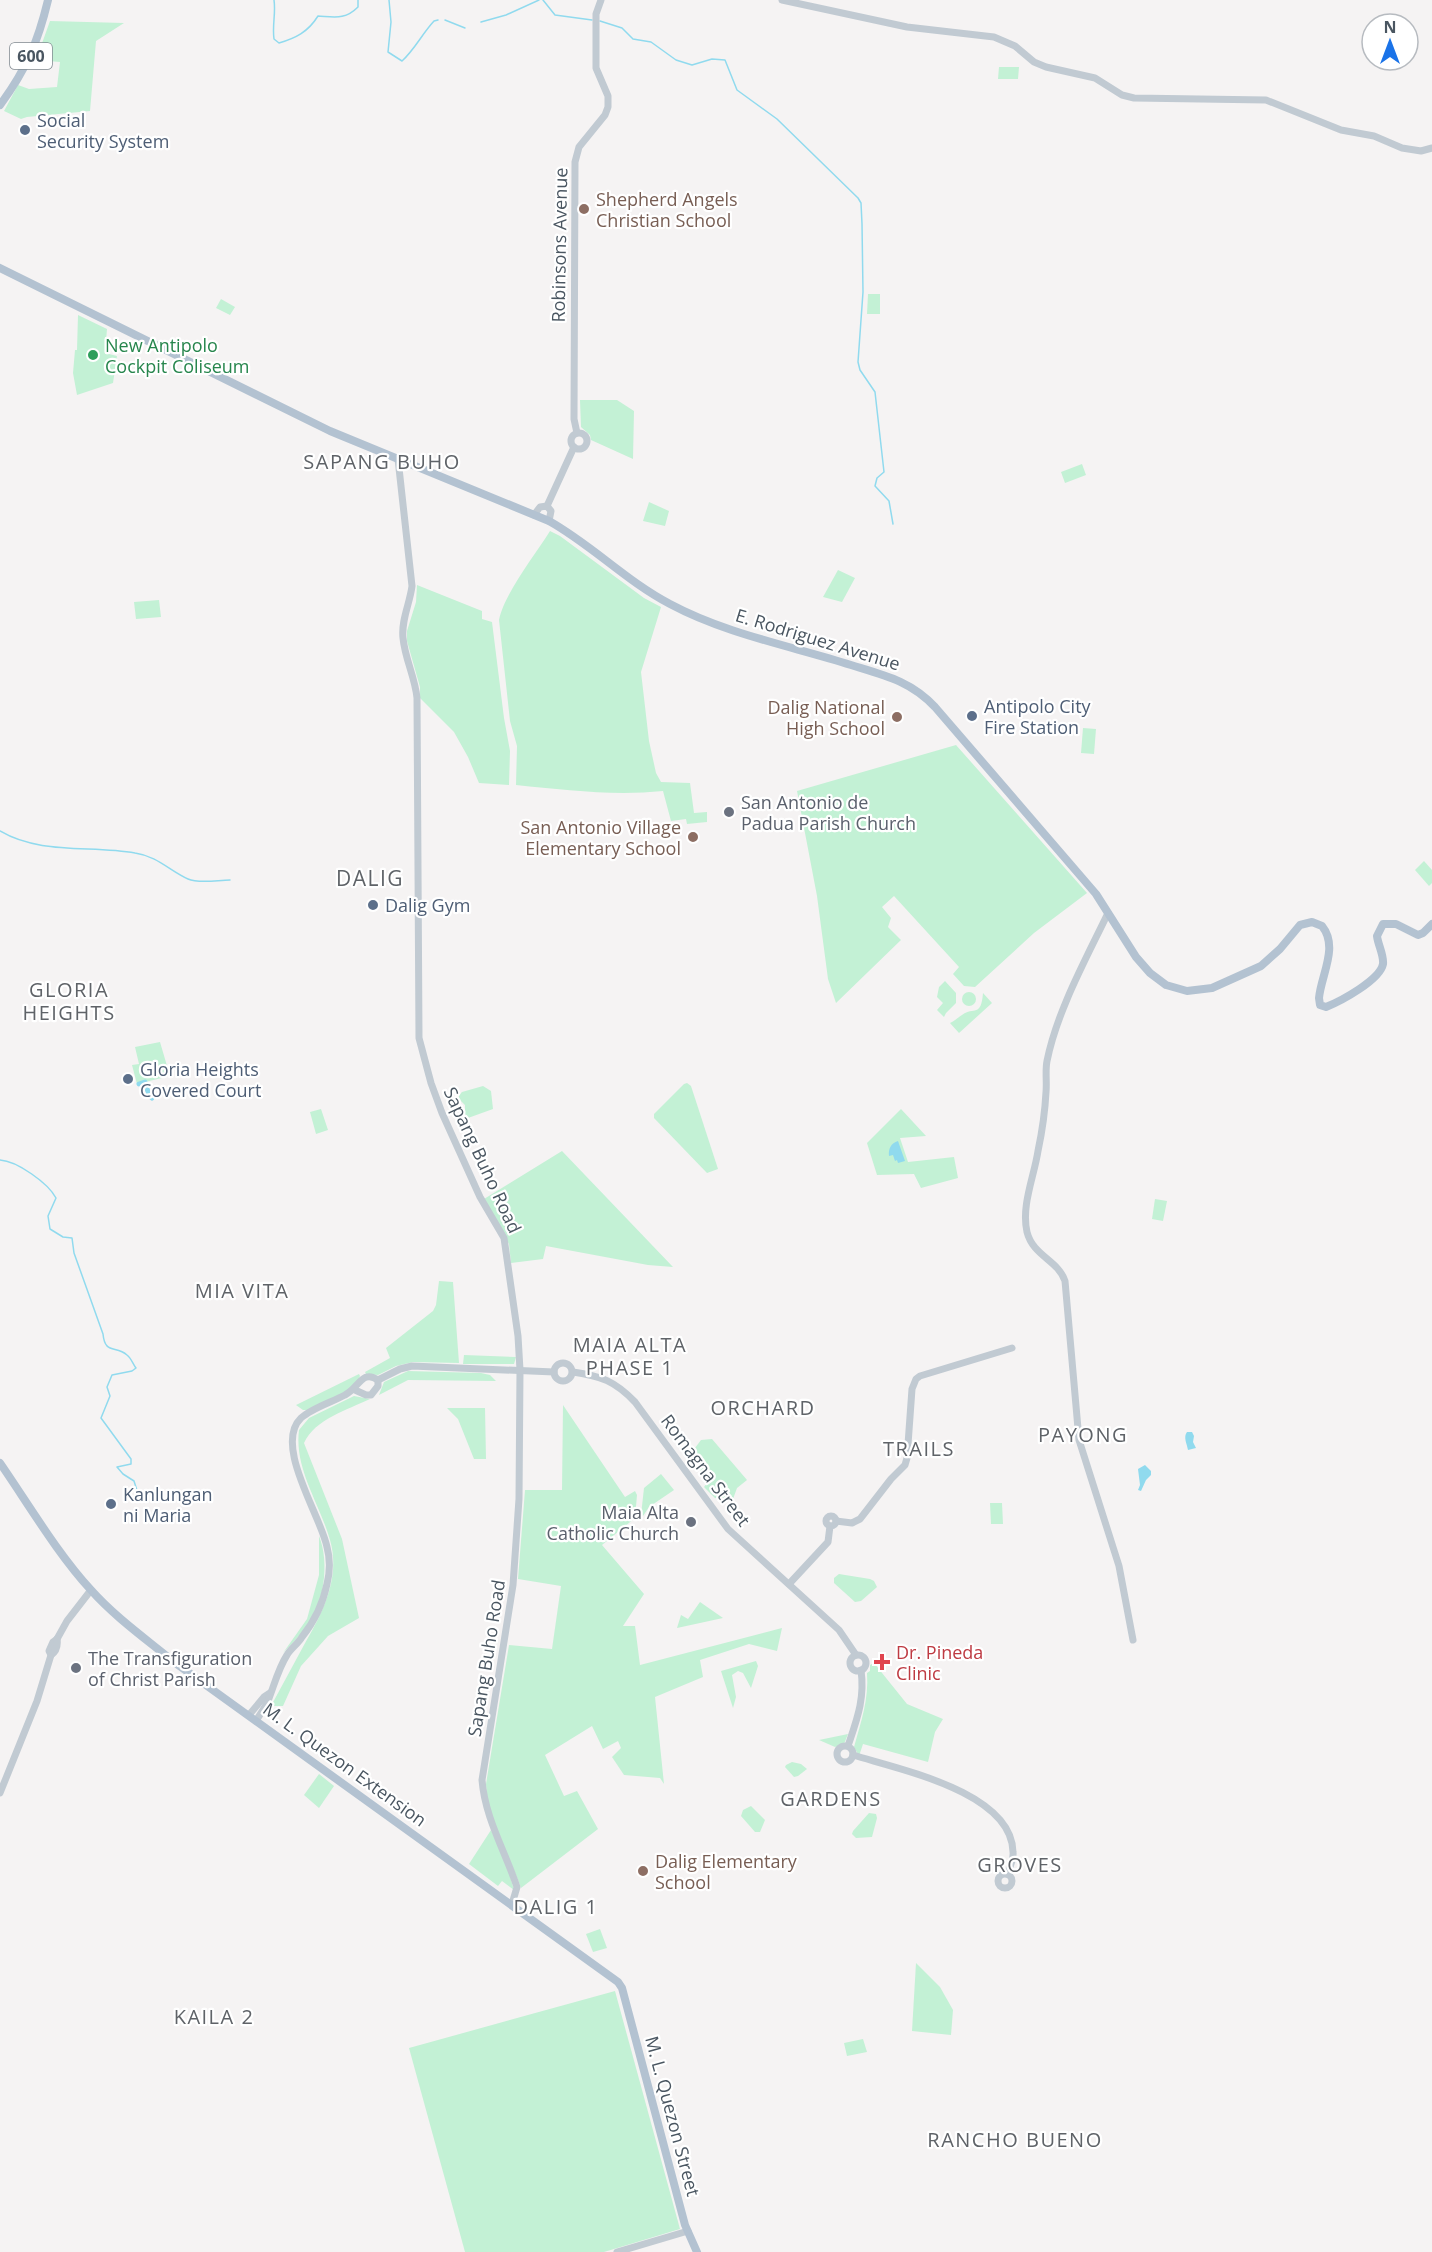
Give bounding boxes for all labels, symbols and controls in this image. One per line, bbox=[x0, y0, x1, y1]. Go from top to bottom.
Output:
north arrow bbox=[1360, 12, 1420, 72]
text: N bbox=[1383, 16, 1397, 38]
road number: 600 bbox=[10, 43, 52, 69]
place label: Social Security System bbox=[37, 108, 169, 153]
marker: Social Security System bbox=[18, 123, 32, 137]
street label: Robinsons Avenue bbox=[546, 167, 572, 323]
place label: Shepherd Angels Christian School bbox=[596, 187, 738, 232]
marker: Shepherd Angels Christian School bbox=[577, 202, 591, 216]
place label: New Antipolo Cockpit Coliseum bbox=[105, 333, 250, 378]
marker: New Antipolo Cockpit Coliseum bbox=[86, 348, 100, 362]
district label: SAPANG BUHO bbox=[303, 448, 461, 475]
street label: E. Rodriguez Avenue bbox=[733, 603, 903, 675]
place label: Antipolo City Fire Station bbox=[984, 694, 1092, 739]
place label: Dalig National High School bbox=[767, 695, 885, 740]
marker: Antipolo City Fire Station bbox=[965, 709, 979, 723]
marker: Dalig National High School bbox=[890, 710, 904, 724]
place label: San Antonio de Padua Parish Church bbox=[741, 790, 916, 835]
marker: San Antonio de Padua Parish Church bbox=[722, 805, 736, 819]
place label: San Antonio Village Elementary School bbox=[520, 815, 681, 860]
marker: San Antonio Village Elementary School bbox=[686, 830, 700, 844]
district label: DALIG bbox=[336, 864, 404, 892]
place label: Dalig Gym bbox=[385, 893, 470, 917]
marker: Dalig Gym bbox=[366, 898, 380, 912]
district label: GLORIA HEIGHTS bbox=[22, 976, 116, 1026]
place label: Gloria Heights Covered Court bbox=[140, 1057, 261, 1102]
marker: Gloria Heights Covered Court bbox=[121, 1072, 135, 1086]
street label: Sapang Buho Road bbox=[439, 1083, 527, 1237]
district label: MIA VITA bbox=[195, 1277, 289, 1304]
district label: MAIA ALTA PHASE 1 bbox=[573, 1331, 687, 1381]
district label: ORCHARD bbox=[710, 1394, 816, 1421]
street label: Romagna Street bbox=[656, 1409, 756, 1531]
district label: PAYONG bbox=[1038, 1421, 1128, 1448]
district label: TRAILS bbox=[883, 1435, 955, 1462]
place label: Kanlungan ni Maria bbox=[123, 1482, 213, 1527]
marker: Kanlungan ni Maria bbox=[104, 1497, 118, 1511]
place label: Maia Alta Catholic Church bbox=[547, 1500, 679, 1545]
marker: Maia Alta Catholic Church bbox=[684, 1515, 698, 1529]
street label: Sapang Buho Road bbox=[462, 1578, 510, 1738]
place label: Dr. Pineda Clinic bbox=[896, 1640, 983, 1685]
place label: The Transfiguration of Christ Parish bbox=[88, 1646, 252, 1691]
marker: Dr. Pineda Clinic bbox=[873, 1653, 891, 1671]
marker: The Transfiguration of Christ Parish bbox=[69, 1661, 83, 1675]
street label: M. L. Quezon Extension bbox=[258, 1697, 432, 1831]
district label: GARDENS bbox=[780, 1785, 882, 1812]
place label: Dalig Elementary School bbox=[655, 1849, 798, 1894]
district label: GROVES bbox=[977, 1851, 1063, 1878]
marker: Dalig Elementary School bbox=[636, 1864, 650, 1878]
district label: DALIG 1 bbox=[514, 1893, 598, 1920]
district label: KAILA 2 bbox=[174, 2003, 254, 2030]
street label: M. L. Quezon Street bbox=[640, 2033, 706, 2199]
district label: RANCHO BUENO bbox=[927, 2126, 1103, 2153]

